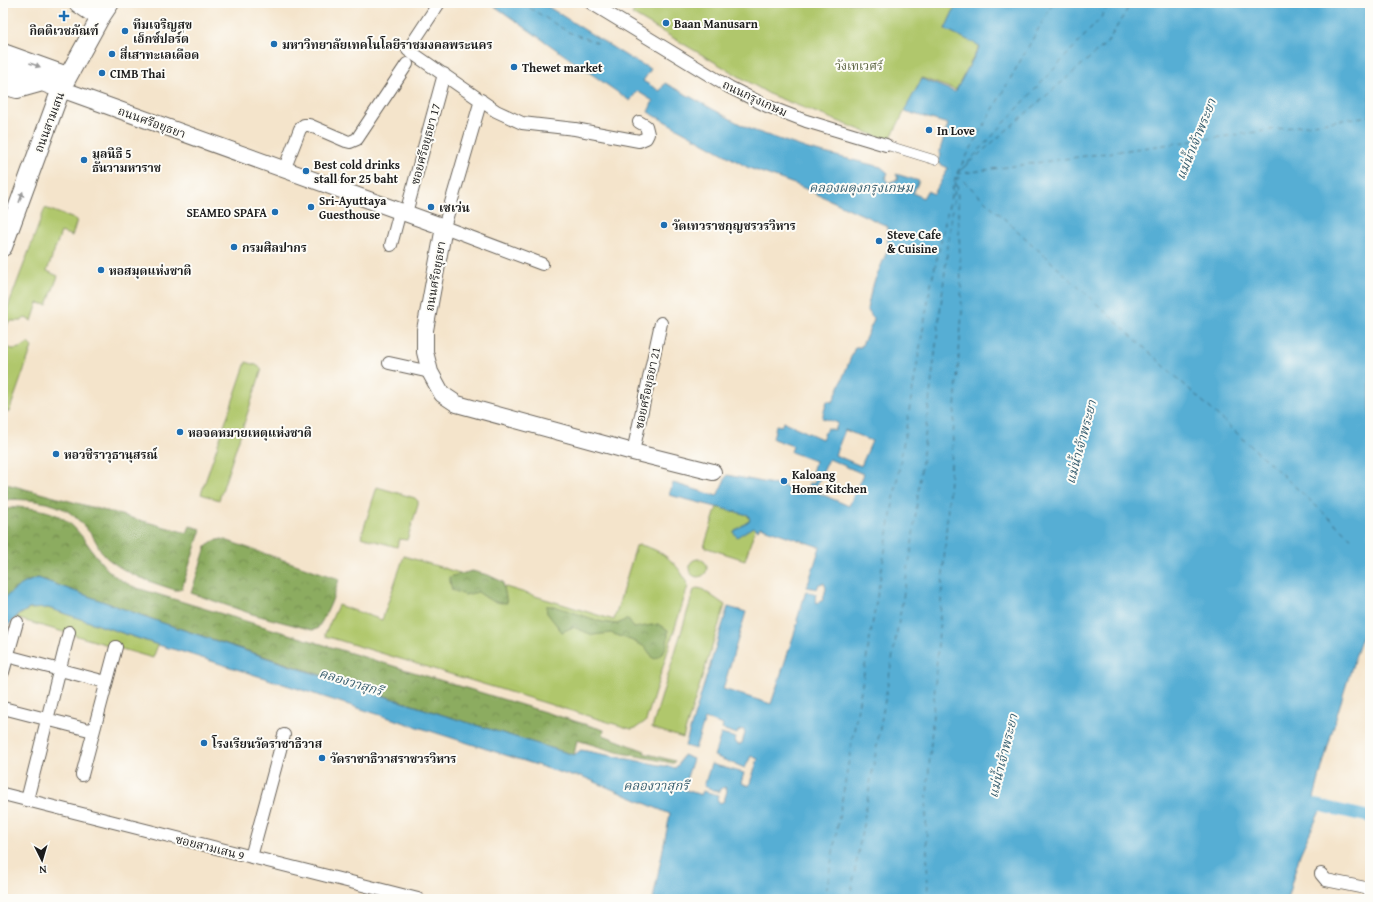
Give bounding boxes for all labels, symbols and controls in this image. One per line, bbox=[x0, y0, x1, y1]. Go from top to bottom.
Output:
marker: กิตติเวชภัณฑ์ bbox=[59, 11, 69, 21]
place label: Baan Manusarn bbox=[674, 15, 758, 32]
place label: ทีมเจริญสุข เอ็กซ์ปอร์ต bbox=[133, 16, 192, 47]
marker: Baan Manusarn bbox=[661, 18, 671, 28]
place label: กิตติเวชภัณฑ์ bbox=[29, 22, 99, 39]
marker: ทีมเจริญสุข เอ็กซ์ปอร์ต bbox=[120, 26, 130, 36]
place label: มหาวิทยาลัยเทคโนโลยีราชมงคลพระนคร bbox=[282, 36, 492, 53]
marker: มหาวิทยาลัยเทคโนโลยีราชมงคลพระนคร bbox=[269, 39, 279, 49]
place label: สี่เสาทะเลเดือด bbox=[120, 46, 199, 63]
marker: สี่เสาทะเลเดือด bbox=[107, 49, 117, 59]
park label: วังเทเวศร์ bbox=[835, 57, 884, 74]
place label: Thewet market bbox=[522, 59, 603, 76]
one-way arrow bbox=[30, 62, 42, 68]
marker: Thewet market bbox=[509, 62, 519, 72]
place label: CIMB Thai bbox=[110, 65, 166, 82]
marker: CIMB Thai bbox=[97, 68, 107, 78]
street label: ถนนกรุงเกษม bbox=[720, 76, 790, 120]
street label: ถนนสามเสน bbox=[30, 89, 68, 155]
water label: แม่น้ำเจ้าพระยา bbox=[1171, 95, 1221, 182]
street label: ซอยศรีอยุธยา 17 bbox=[406, 101, 444, 187]
street label: ถนนศรีอยุธยา bbox=[116, 102, 188, 142]
place label: In Love bbox=[937, 122, 975, 139]
marker: In Love bbox=[924, 125, 934, 135]
place label: มูลนิธิ 5 ธันวามหาราช bbox=[92, 145, 161, 176]
marker: มูลนิธิ 5 ธันวามหาราช bbox=[79, 155, 89, 165]
place label: Best cold drinks stall for 25 baht bbox=[314, 156, 400, 187]
marker: Best cold drinks stall for 25 baht bbox=[301, 166, 311, 176]
water label: คลองผดุงกรุงเกษม bbox=[809, 178, 914, 197]
one-way arrow bbox=[18, 191, 24, 203]
place label: Sri-Ayuttaya Guesthouse bbox=[319, 192, 387, 223]
place label: เซเว่น bbox=[439, 199, 470, 216]
marker: Sri-Ayuttaya Guesthouse bbox=[306, 202, 316, 212]
marker: เซเว่น bbox=[426, 202, 436, 212]
place label: SEAMEO SPAFA bbox=[186, 204, 267, 221]
marker: SEAMEO SPAFA bbox=[270, 207, 280, 217]
place label: วัดเทวราชกุญชรวรวิหาร bbox=[672, 217, 796, 234]
marker: วัดเทวราชกุญชรวรวิหาร bbox=[659, 220, 669, 230]
place label: Steve Cafe & Cuisine bbox=[887, 226, 941, 257]
marker: Steve Cafe & Cuisine bbox=[874, 236, 884, 246]
place label: กรมศิลปากร bbox=[242, 239, 307, 256]
street label: ถนนศรีอยุธยา bbox=[420, 240, 450, 312]
marker: กรมศิลปากร bbox=[229, 242, 239, 252]
place label: หอสมุดแห่งชาติ bbox=[109, 262, 191, 279]
marker: หอสมุดแห่งชาติ bbox=[96, 265, 106, 275]
street label: ซอยศรีอยุธยา 21 bbox=[630, 345, 664, 431]
water label: แม่น้ำเจ้าพระยา bbox=[1061, 397, 1101, 486]
place label: หอจดหมายเหตุแห่งชาติ bbox=[188, 424, 312, 441]
marker: หอจดหมายเหตุแห่งชาติ bbox=[175, 427, 185, 437]
place label: หอวชิราวุธานุสรณ์ bbox=[64, 446, 158, 463]
marker: หอวชิราวุธานุสรณ์ bbox=[51, 449, 61, 459]
place label: Kaloang Home Kitchen bbox=[792, 466, 867, 497]
marker: Kaloang Home Kitchen bbox=[779, 476, 789, 486]
water label: คลองวาสุกรี bbox=[317, 663, 388, 701]
water label: แม่น้ำเจ้าพระยา bbox=[983, 711, 1023, 800]
place label: โรงเรียนวัดราชาธิวาส bbox=[211, 735, 323, 752]
marker: โรงเรียนวัดราชาธิวาส bbox=[199, 738, 209, 748]
place label: วัดราชาธิวาสราชวรวิหาร bbox=[330, 750, 456, 767]
marker: วัดราชาธิวาสราชวรวิหาร bbox=[317, 753, 327, 763]
water label: คลองวาสุกรี bbox=[623, 776, 691, 795]
street label: ซอยสามเสน 9 bbox=[174, 830, 246, 864]
north arrow bbox=[22, 840, 62, 880]
text: N bbox=[38, 862, 47, 878]

